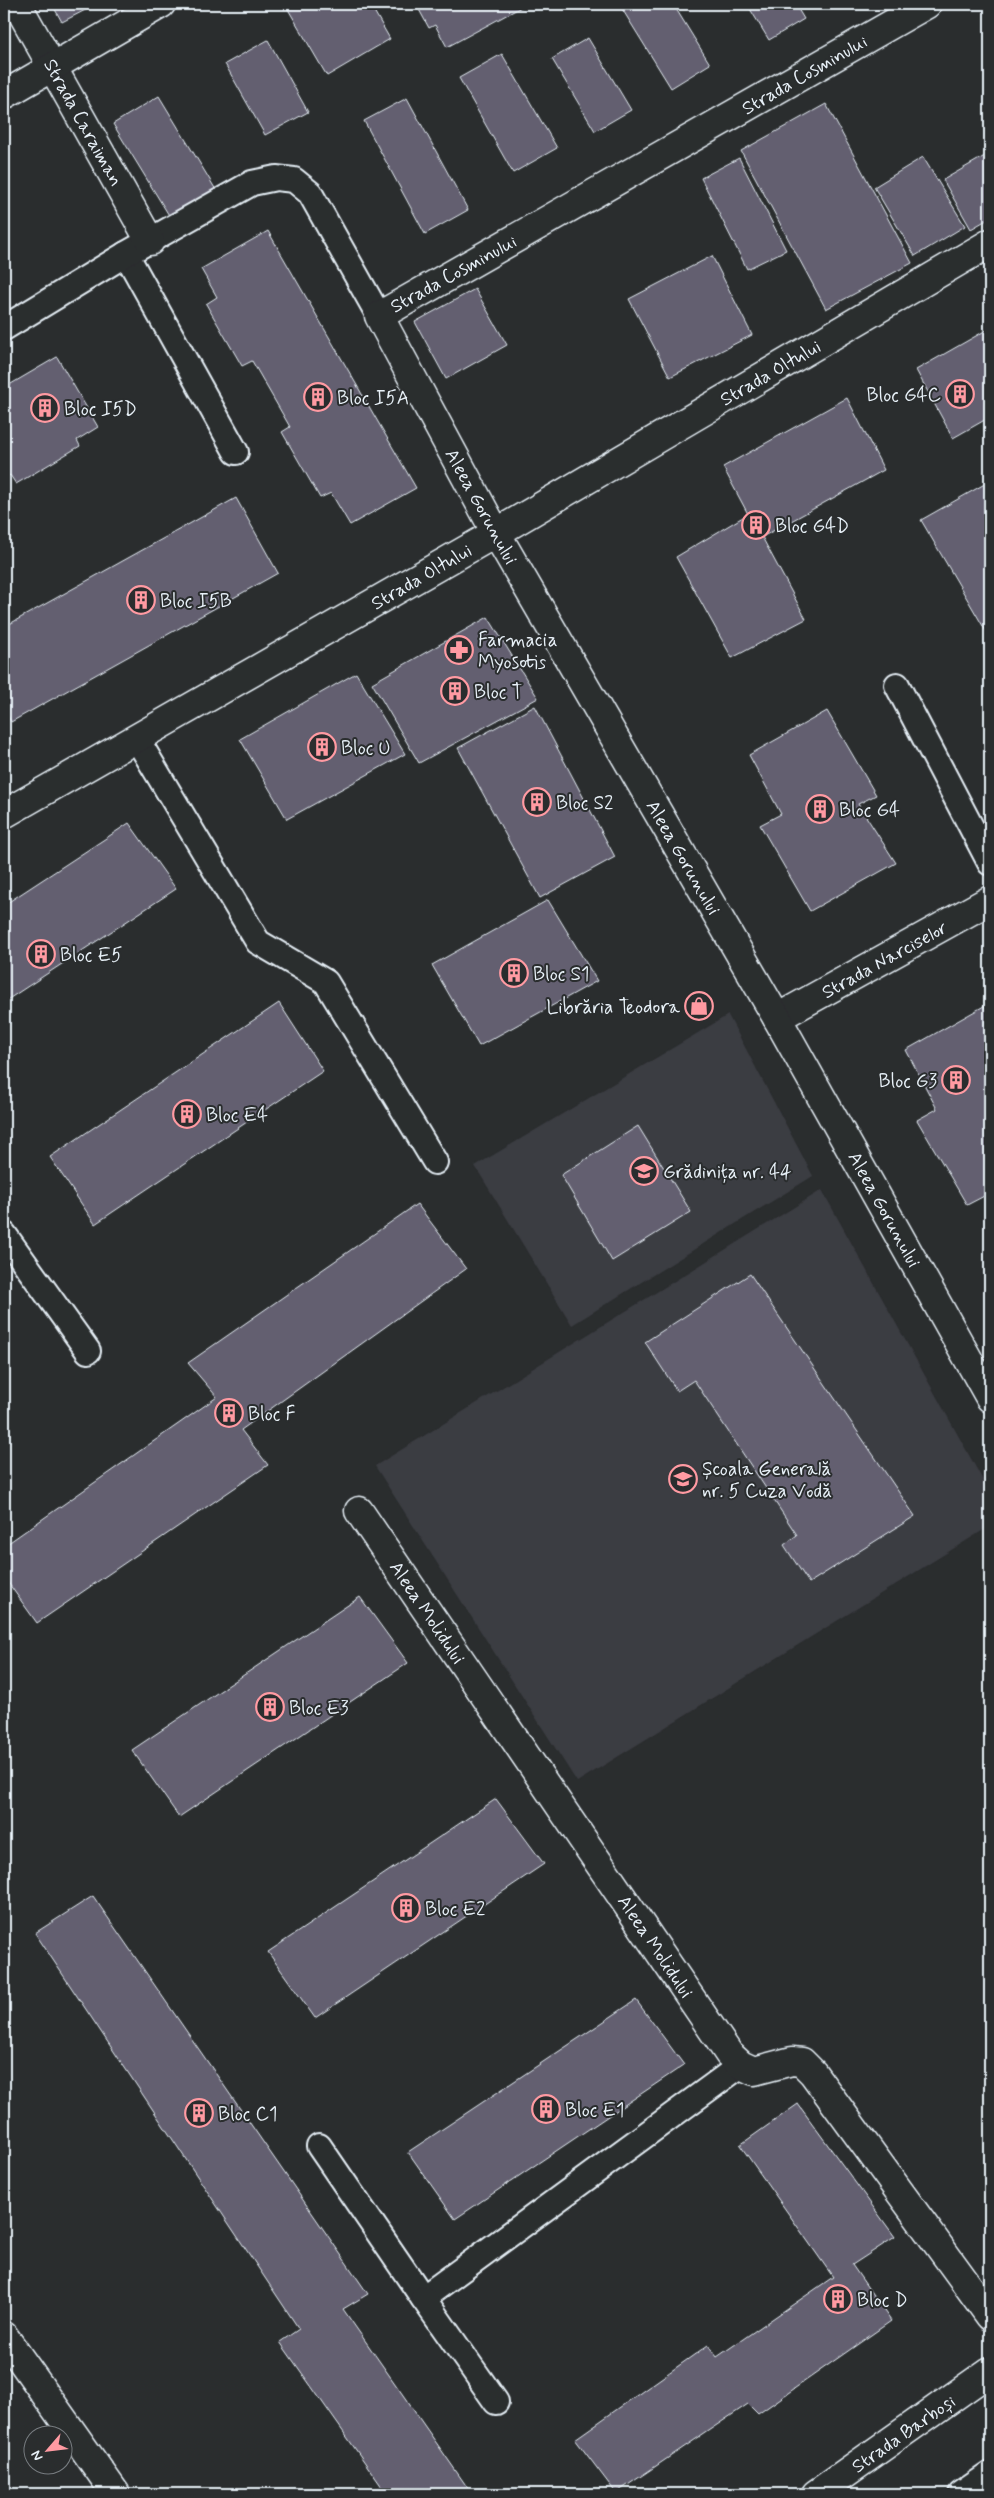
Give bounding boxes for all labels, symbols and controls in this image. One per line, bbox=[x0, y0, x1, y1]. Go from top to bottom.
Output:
street label: Strada Cosminului bbox=[737, 29, 872, 121]
street label: Strada Caraiman bbox=[37, 55, 128, 191]
street label: Strada Cosminului bbox=[386, 229, 522, 319]
street label: Strada Oltului bbox=[716, 334, 826, 412]
building icon: Bloc G4C bbox=[945, 379, 975, 409]
building icon: Bloc I5A bbox=[303, 382, 333, 412]
place label: Bloc G4C bbox=[867, 383, 941, 408]
place label: Bloc I5A bbox=[337, 386, 409, 411]
building icon: Bloc I5D bbox=[30, 393, 60, 423]
place label: Bloc I5D bbox=[64, 397, 137, 422]
street label: Aleea Gorunului bbox=[439, 444, 523, 569]
building icon: Bloc G4D bbox=[741, 510, 771, 540]
place label: Bloc G4D bbox=[775, 514, 849, 539]
street label: Strada Oltului bbox=[367, 538, 477, 616]
building icon: Bloc I5B bbox=[126, 585, 156, 615]
place label: Bloc I5B bbox=[160, 589, 232, 614]
place label: Farmacia Myosotis bbox=[478, 628, 557, 675]
pharmacy icon: Farmacia Myosotis bbox=[444, 635, 474, 665]
building icon: Bloc T bbox=[440, 676, 470, 706]
place label: Bloc T bbox=[474, 680, 522, 705]
building icon: Bloc U bbox=[307, 732, 337, 762]
place label: Bloc U bbox=[341, 736, 391, 761]
building icon: Bloc S2 bbox=[522, 787, 552, 817]
place label: Bloc S2 bbox=[556, 791, 613, 816]
building icon: Bloc G4 bbox=[805, 794, 835, 824]
street label: Aleea Gorunului bbox=[640, 796, 726, 920]
place label: Bloc G4 bbox=[839, 798, 900, 823]
street label: Strada Narciselor bbox=[817, 915, 952, 1005]
building icon: Bloc E5 bbox=[26, 939, 56, 969]
place label: Bloc E5 bbox=[60, 943, 122, 968]
building icon: Bloc S1 bbox=[499, 958, 529, 988]
place label: Bloc S1 bbox=[533, 962, 589, 987]
shop icon: Librăria Teodora bbox=[684, 991, 714, 1021]
place label: Librăria Teodora bbox=[547, 995, 681, 1020]
building icon: Bloc G3 bbox=[941, 1065, 971, 1095]
place label: Bloc G3 bbox=[878, 1069, 937, 1094]
building icon: Bloc E4 bbox=[172, 1099, 202, 1129]
place label: Bloc E4 bbox=[206, 1103, 268, 1128]
street label: Aleea Gorunului bbox=[842, 1147, 926, 1272]
school or university icon: Grădinița nr. 44 bbox=[629, 1156, 659, 1186]
place label: Grădinița nr. 44 bbox=[663, 1160, 792, 1185]
building icon: Bloc F bbox=[214, 1398, 244, 1428]
place label: Bloc F bbox=[248, 1402, 295, 1427]
place label: Școala Generală nr. 5 Cuza Vodă bbox=[702, 1457, 832, 1504]
school or university icon: Școala Generală nr. 5 Cuza Vodă bbox=[668, 1464, 698, 1494]
street label: Aleea Molidului bbox=[383, 1556, 470, 1669]
building icon: Bloc E3 bbox=[255, 1692, 285, 1722]
place label: Bloc E3 bbox=[289, 1696, 349, 1721]
street label: Aleea Molidului bbox=[611, 1890, 698, 2003]
building icon: Bloc E2 bbox=[391, 1893, 421, 1923]
place label: Bloc E2 bbox=[425, 1897, 485, 1922]
building icon: Bloc E1 bbox=[531, 2094, 561, 2124]
building icon: Bloc C1 bbox=[184, 2098, 214, 2128]
place label: Bloc E1 bbox=[565, 2098, 624, 2123]
place label: Bloc C1 bbox=[218, 2102, 277, 2127]
building icon: Bloc D bbox=[823, 2284, 853, 2314]
place label: Bloc D bbox=[857, 2288, 907, 2313]
street label: Strada Barboși bbox=[847, 2389, 961, 2479]
north arrow bbox=[22, 2426, 72, 2476]
text: N bbox=[27, 2447, 48, 2464]

